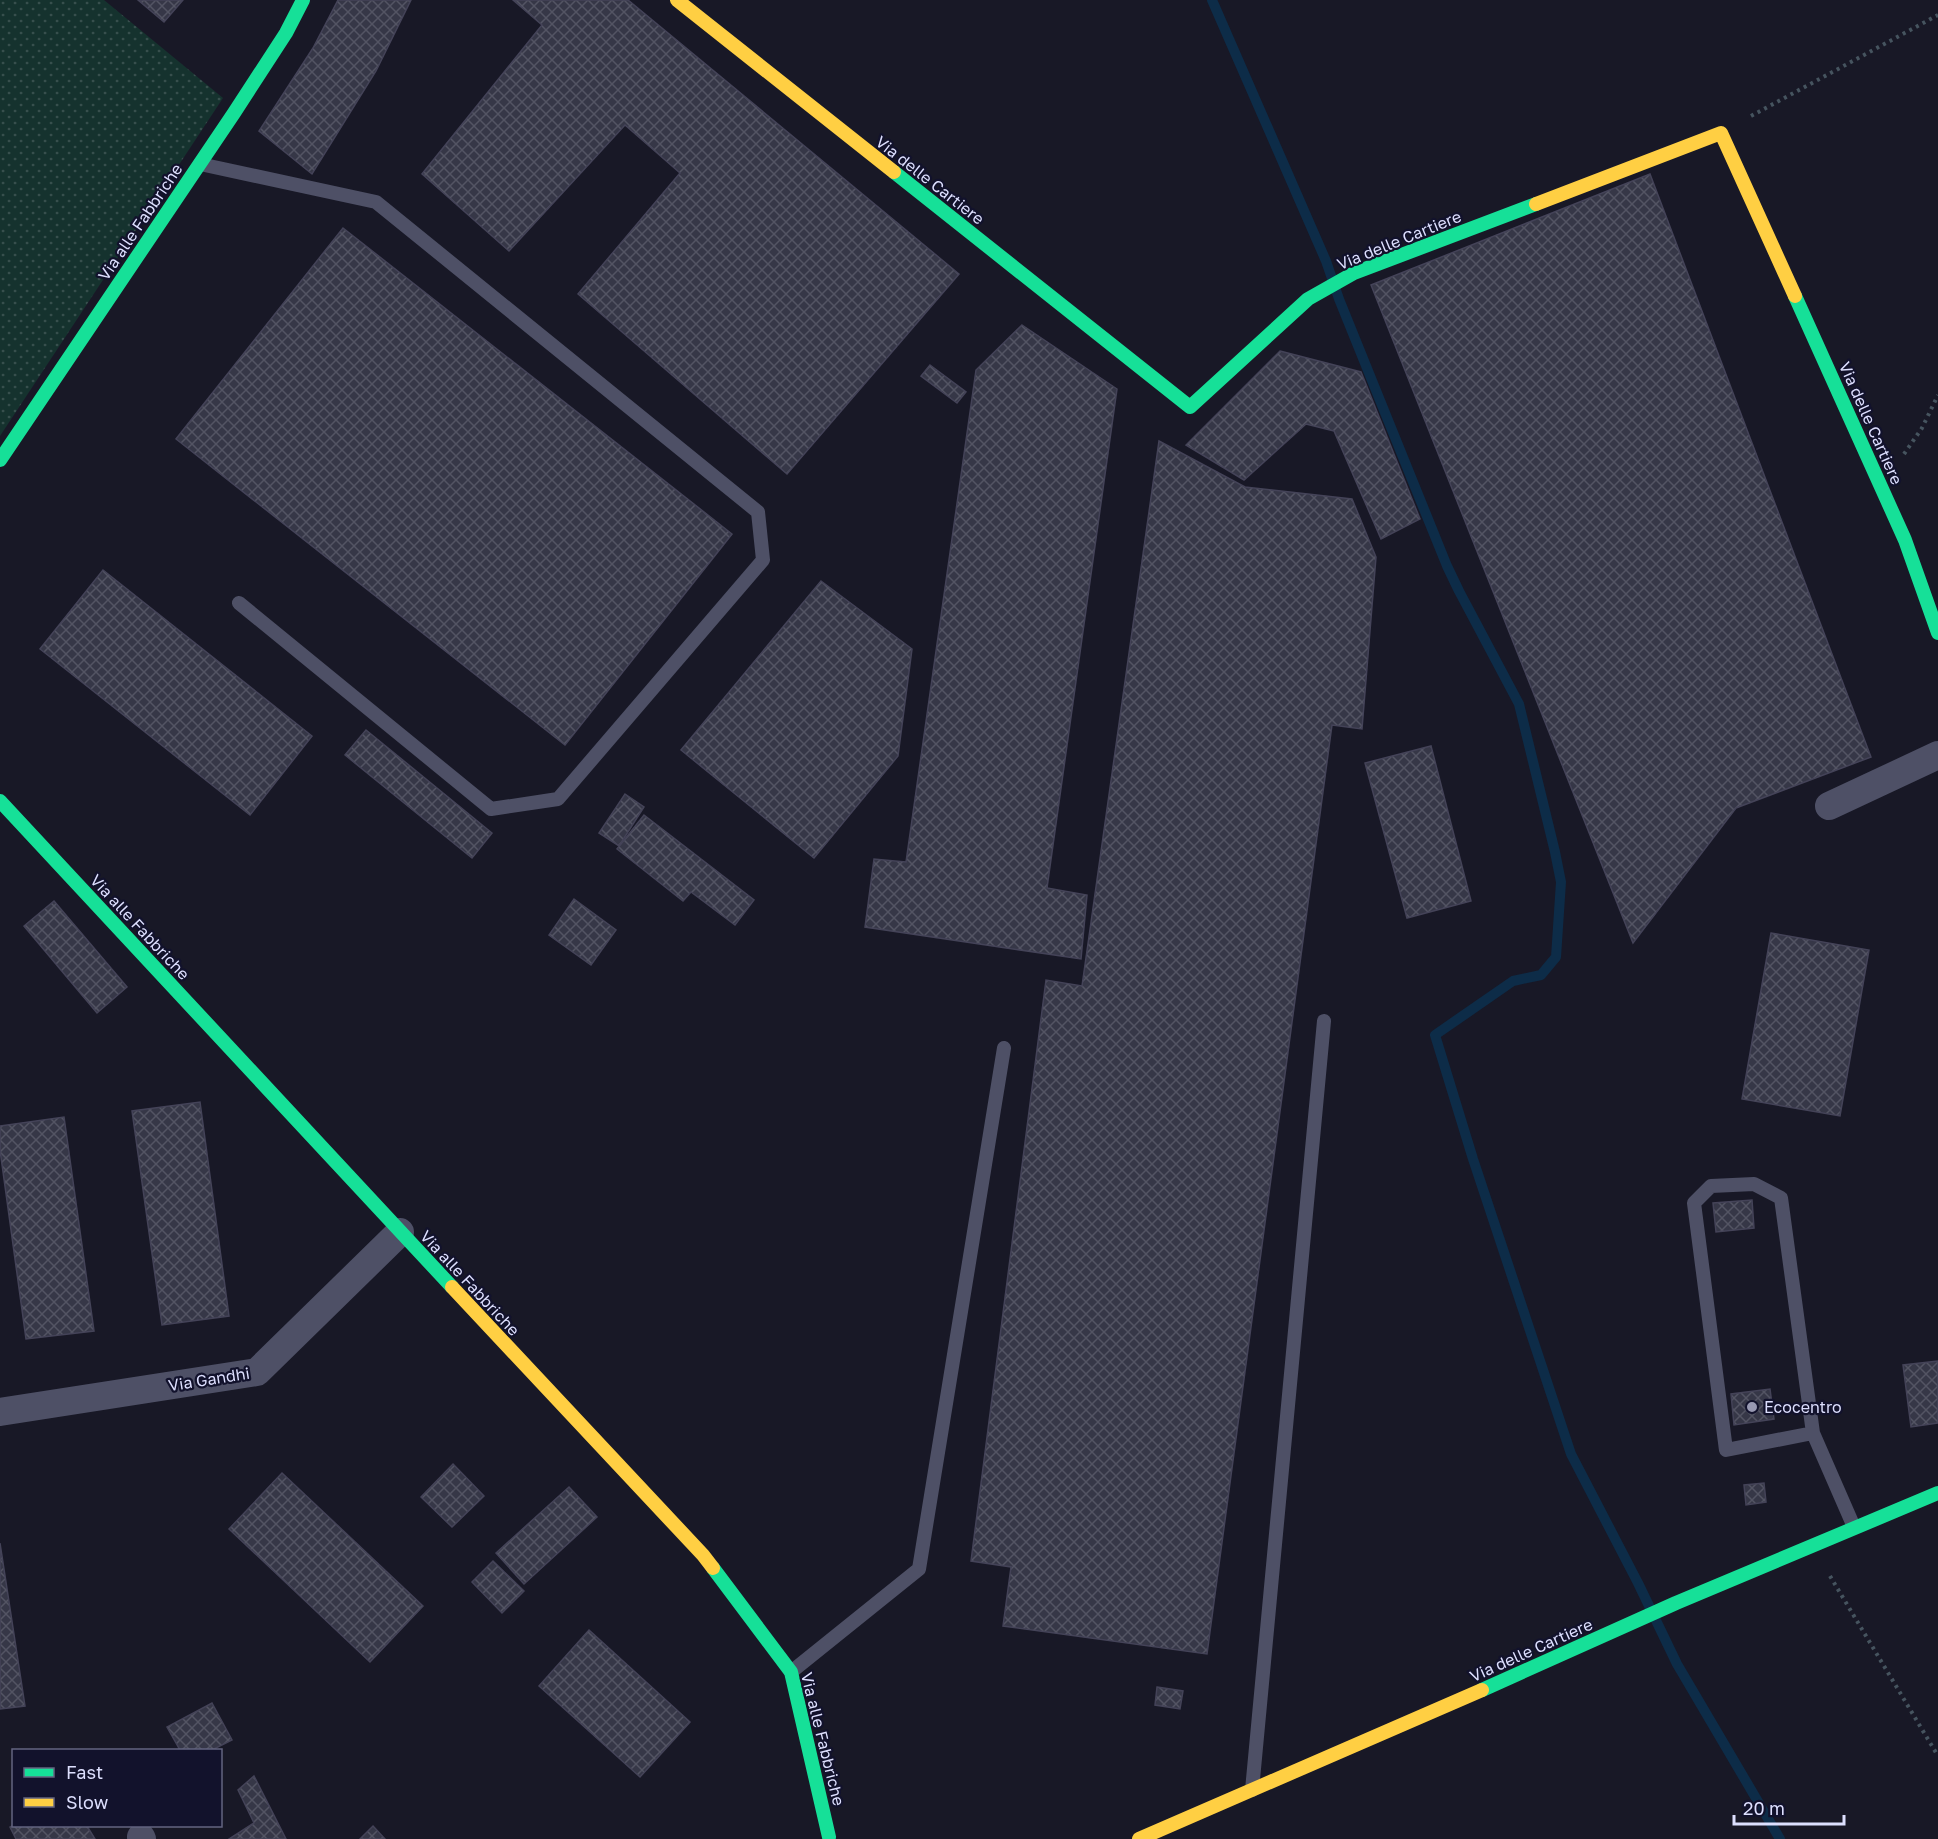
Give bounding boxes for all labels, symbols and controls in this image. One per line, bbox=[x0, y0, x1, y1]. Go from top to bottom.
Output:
street label: Via delle Cartiere bbox=[872, 131, 988, 229]
street label: Via alle Fabbriche bbox=[93, 160, 187, 284]
street label: Via delle Cartiere bbox=[1334, 206, 1464, 274]
street label: Via delle Cartiere bbox=[1835, 358, 1907, 488]
street label: Via alle Fabbriche bbox=[86, 870, 194, 984]
street label: Via alle Fabbriche bbox=[416, 1226, 524, 1340]
street label: Via Gandhi bbox=[167, 1363, 251, 1395]
place label: Ecocentro bbox=[1764, 1397, 1842, 1417]
marker: Ecocentro bbox=[1745, 1400, 1759, 1414]
street label: Via delle Cartiere bbox=[1466, 1614, 1596, 1686]
street label: Via alle Fabbriche bbox=[797, 1670, 849, 1808]
legend bbox=[12, 1749, 222, 1827]
text: Fast bbox=[66, 1761, 103, 1783]
scale bar bbox=[1734, 1788, 1844, 1826]
text: Slow bbox=[66, 1791, 109, 1813]
text: 20 m bbox=[1743, 1797, 1785, 1819]

